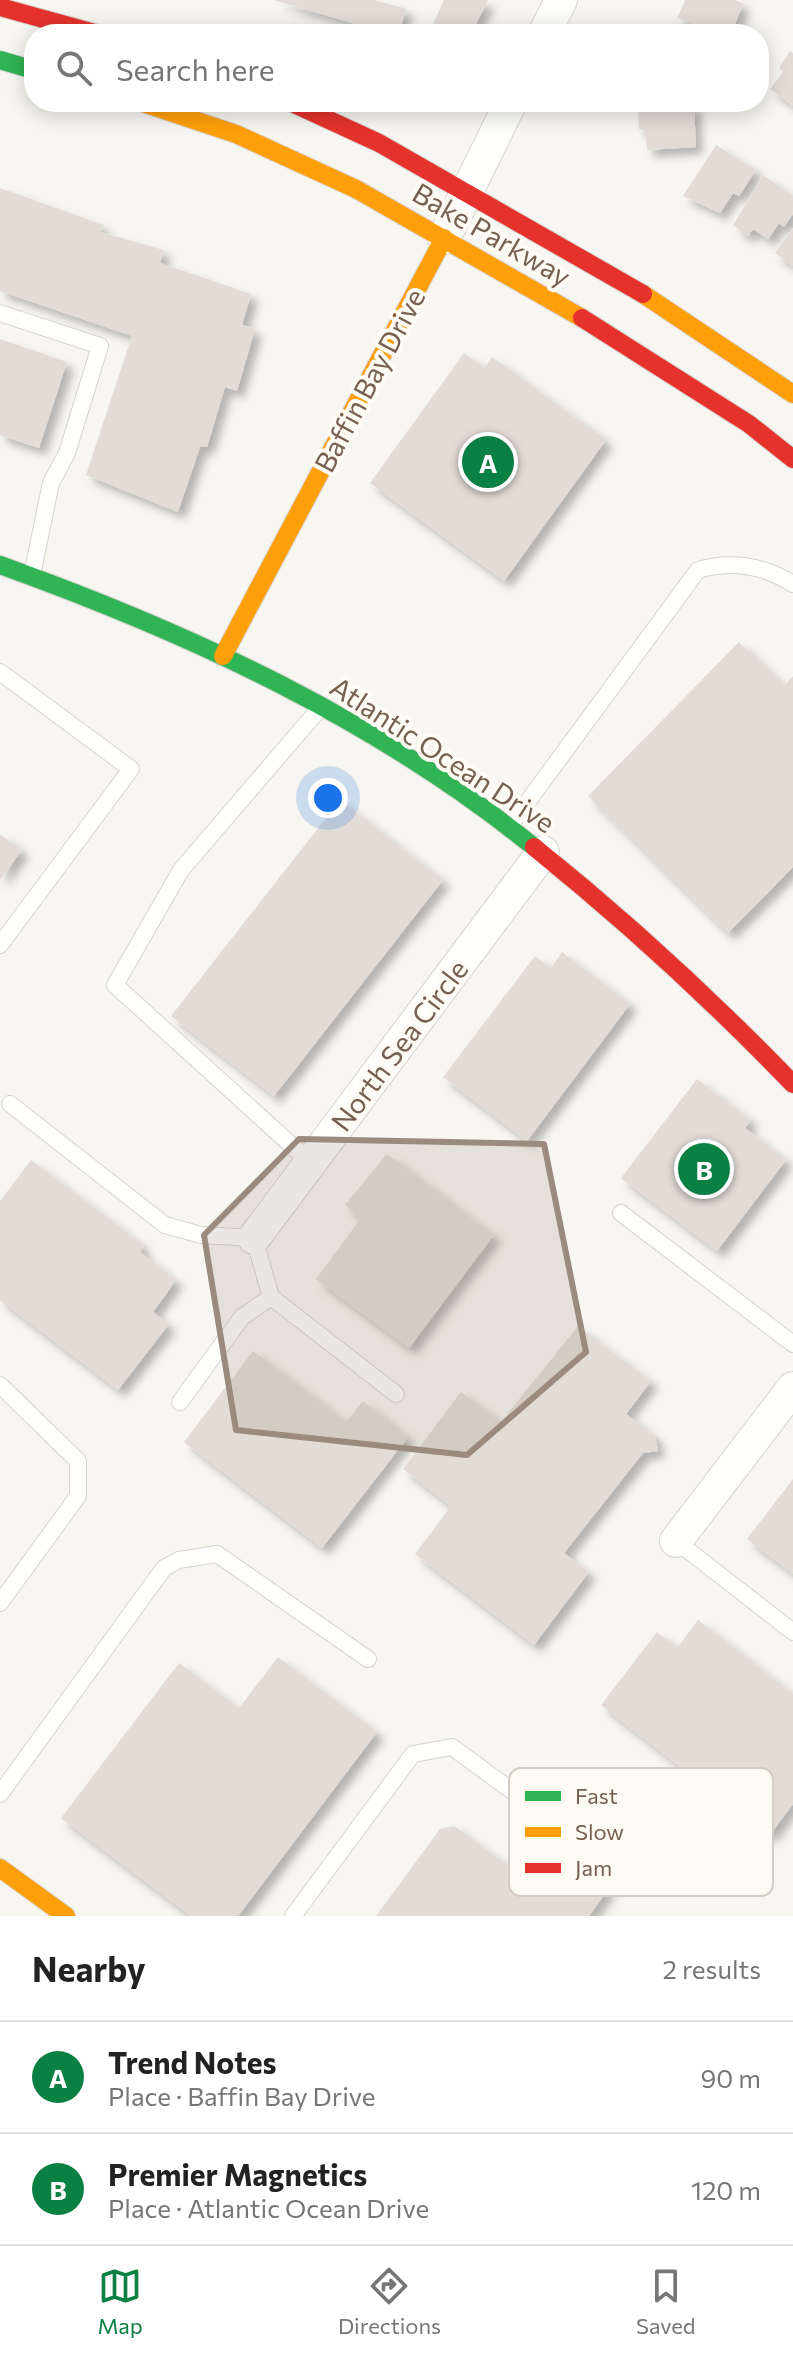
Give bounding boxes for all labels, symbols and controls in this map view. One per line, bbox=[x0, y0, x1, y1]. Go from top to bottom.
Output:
search box bbox=[24, 24, 769, 112]
icon: search bbox=[52, 46, 96, 90]
text: Search here bbox=[116, 50, 275, 87]
street label: Bake Parkway bbox=[407, 175, 577, 293]
street label: Baffin Bay Drive bbox=[306, 283, 432, 477]
pin: A bbox=[462, 432, 514, 492]
street label: Atlantic Ocean Drive bbox=[324, 669, 562, 839]
your location bbox=[308, 778, 348, 818]
street label: North Sea Circle bbox=[323, 953, 475, 1137]
pin: B bbox=[678, 1139, 730, 1199]
legend bbox=[509, 1768, 773, 1896]
text: Fast bbox=[575, 1782, 618, 1809]
text: Slow bbox=[575, 1818, 624, 1845]
text: Jam bbox=[575, 1854, 612, 1881]
text: Nearby bbox=[32, 1947, 146, 1989]
text: 2 results bbox=[663, 1953, 761, 1984]
text: Trend Notes bbox=[108, 2043, 277, 2080]
text: A bbox=[49, 2062, 67, 2093]
text: 90 m bbox=[701, 2062, 761, 2093]
text: Place · Baffin Bay Drive bbox=[108, 2080, 375, 2111]
text: Premier Magnetics bbox=[108, 2155, 367, 2192]
text: B bbox=[49, 2174, 67, 2205]
text: 120 m bbox=[691, 2174, 761, 2205]
text: Place · Atlantic Ocean Drive bbox=[108, 2192, 429, 2223]
tab: Map bbox=[98, 2264, 143, 2339]
tab: Directions bbox=[338, 2264, 441, 2339]
tab: Saved bbox=[636, 2264, 695, 2339]

